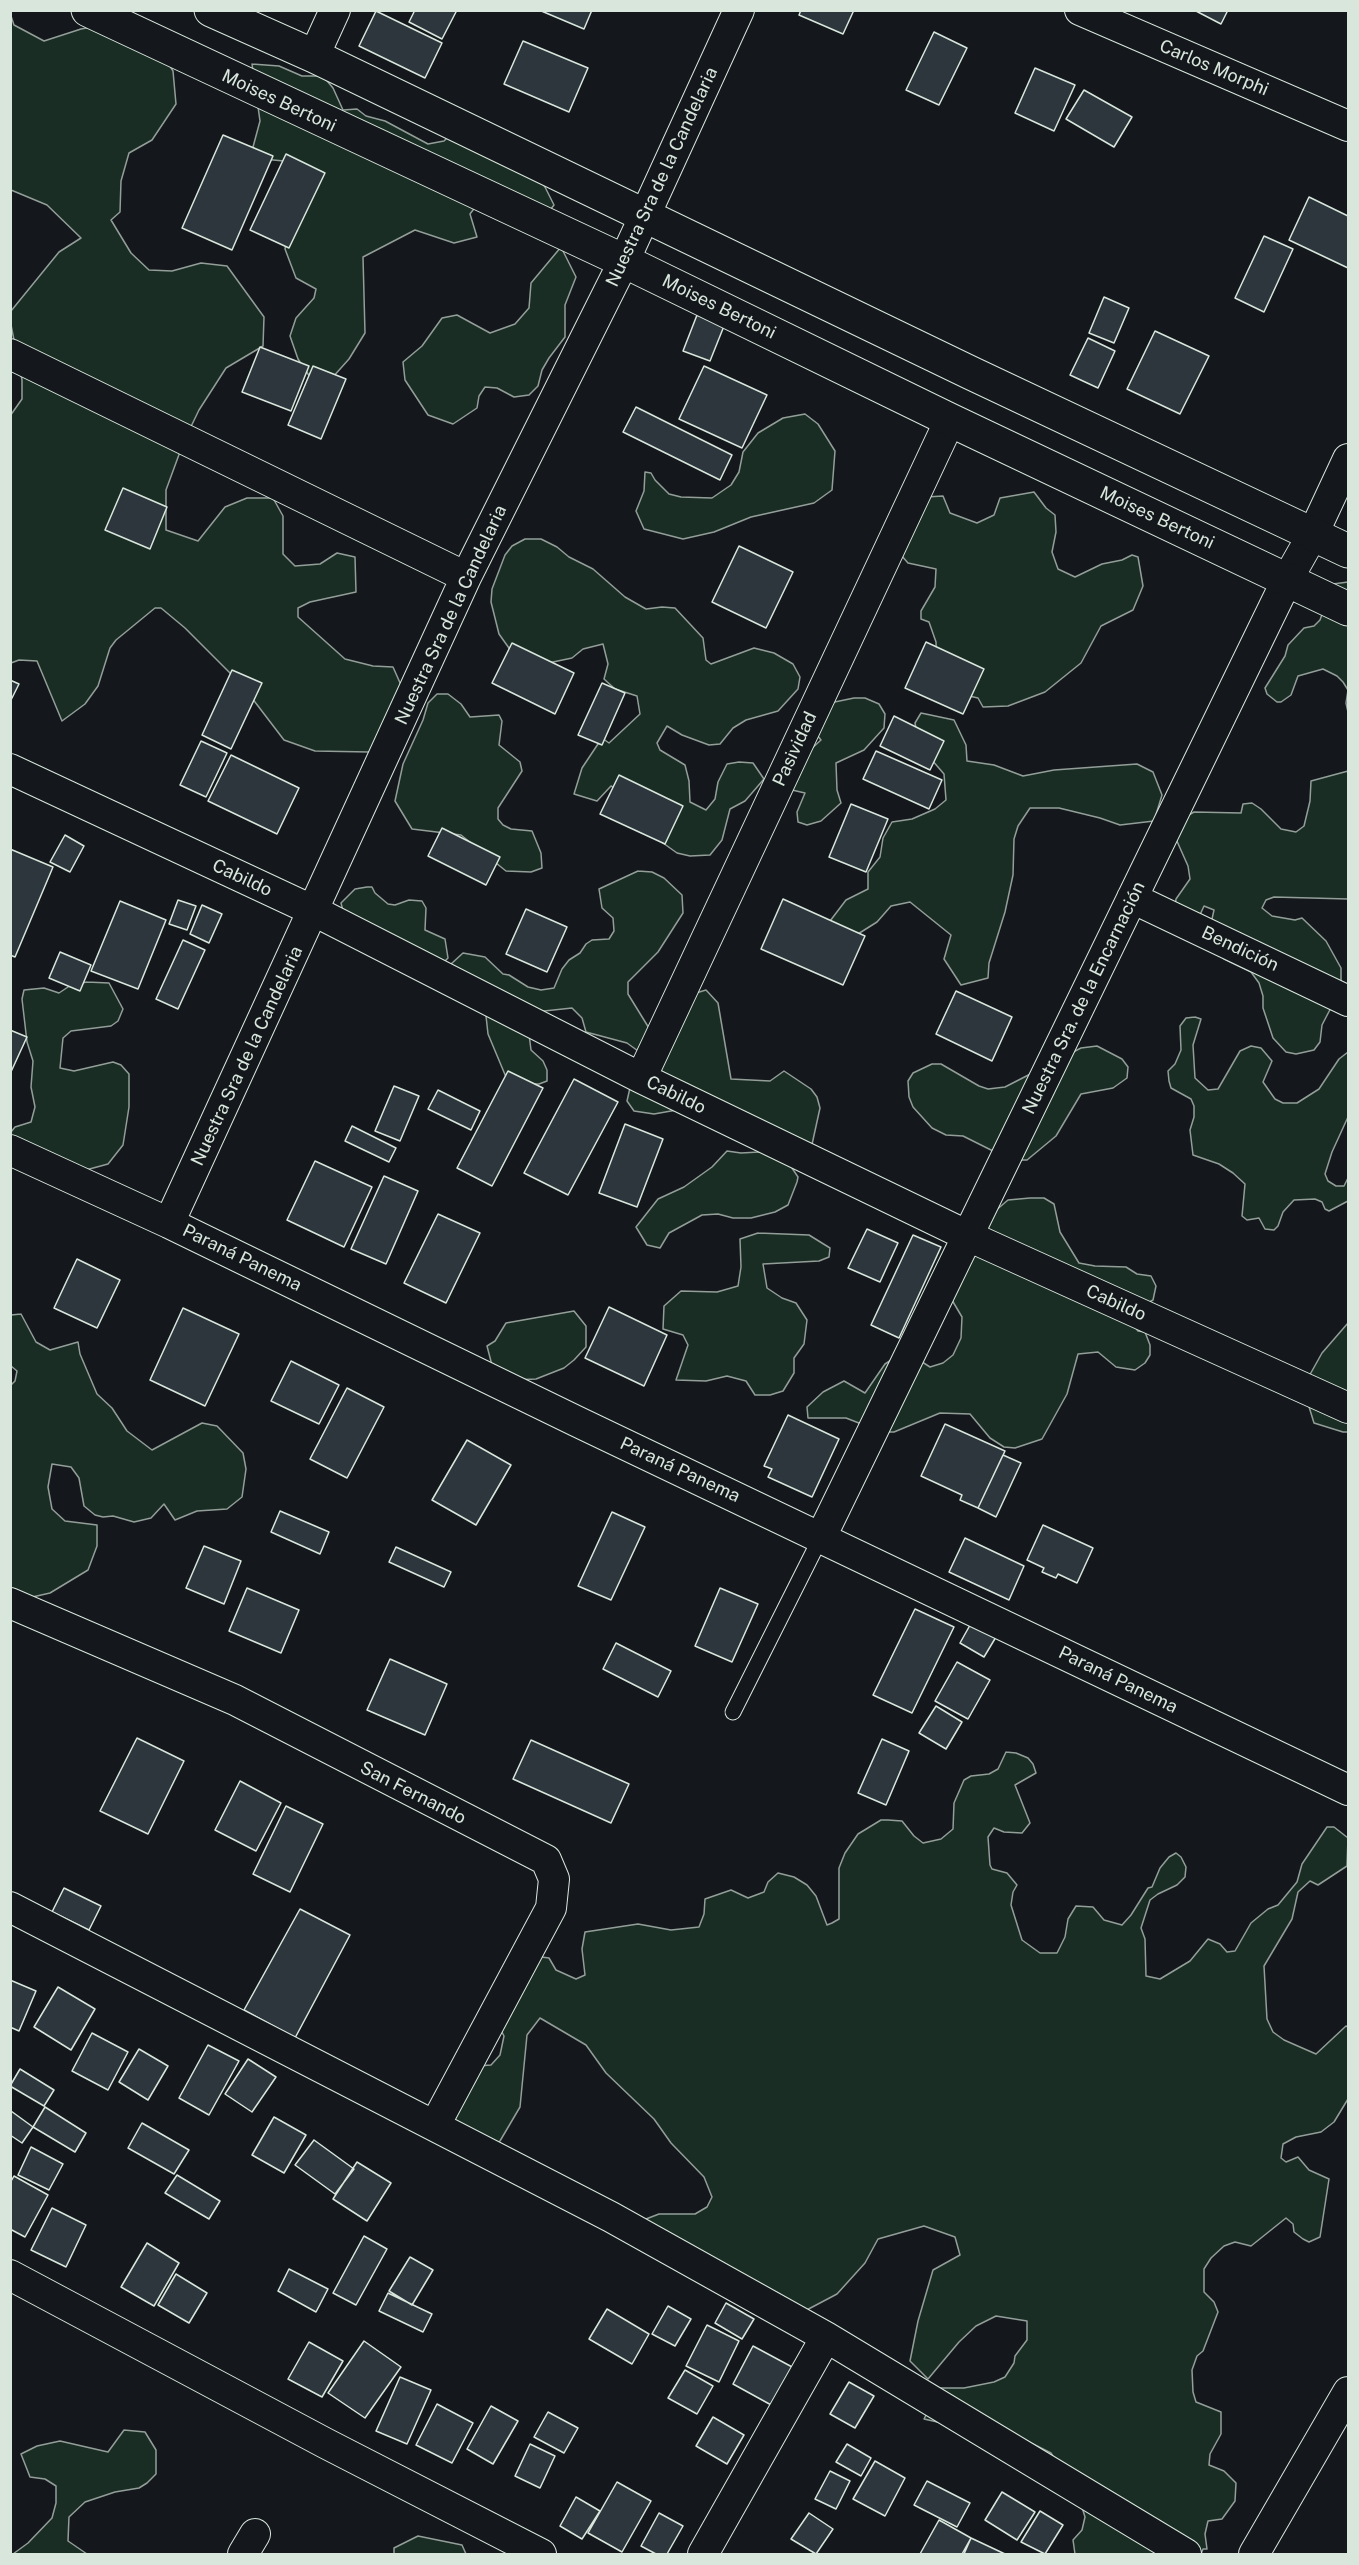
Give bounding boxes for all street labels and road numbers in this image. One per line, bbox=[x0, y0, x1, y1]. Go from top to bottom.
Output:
street label: Carlos Morphi bbox=[1156, 35, 1272, 101]
street label: Nuestra Sra de la Candelaria bbox=[602, 64, 722, 290]
street label: Moises Bertoni bbox=[218, 65, 340, 137]
street label: Moises Bertoni bbox=[659, 270, 779, 344]
street label: Moises Bertoni bbox=[1096, 482, 1218, 554]
street label: Nuestra Sra de la Candelaria bbox=[391, 502, 511, 728]
street label: Pasividad bbox=[768, 708, 822, 790]
street label: Cabildo bbox=[209, 855, 275, 901]
street label: Nuestra Sra. de la Encarnación bbox=[1018, 878, 1150, 1118]
street label: Bendición bbox=[1198, 922, 1282, 976]
street label: Nuestra Sra de la Candelaria bbox=[187, 943, 307, 1169]
street label: Cabildo bbox=[643, 1071, 709, 1119]
street label: Paraná Panema bbox=[179, 1220, 305, 1296]
street label: Cabildo bbox=[1083, 1280, 1149, 1326]
street label: Paraná Panema bbox=[617, 1433, 743, 1507]
street label: Paraná Panema bbox=[1055, 1642, 1181, 1718]
street label: San Fernando bbox=[356, 1757, 470, 1829]

